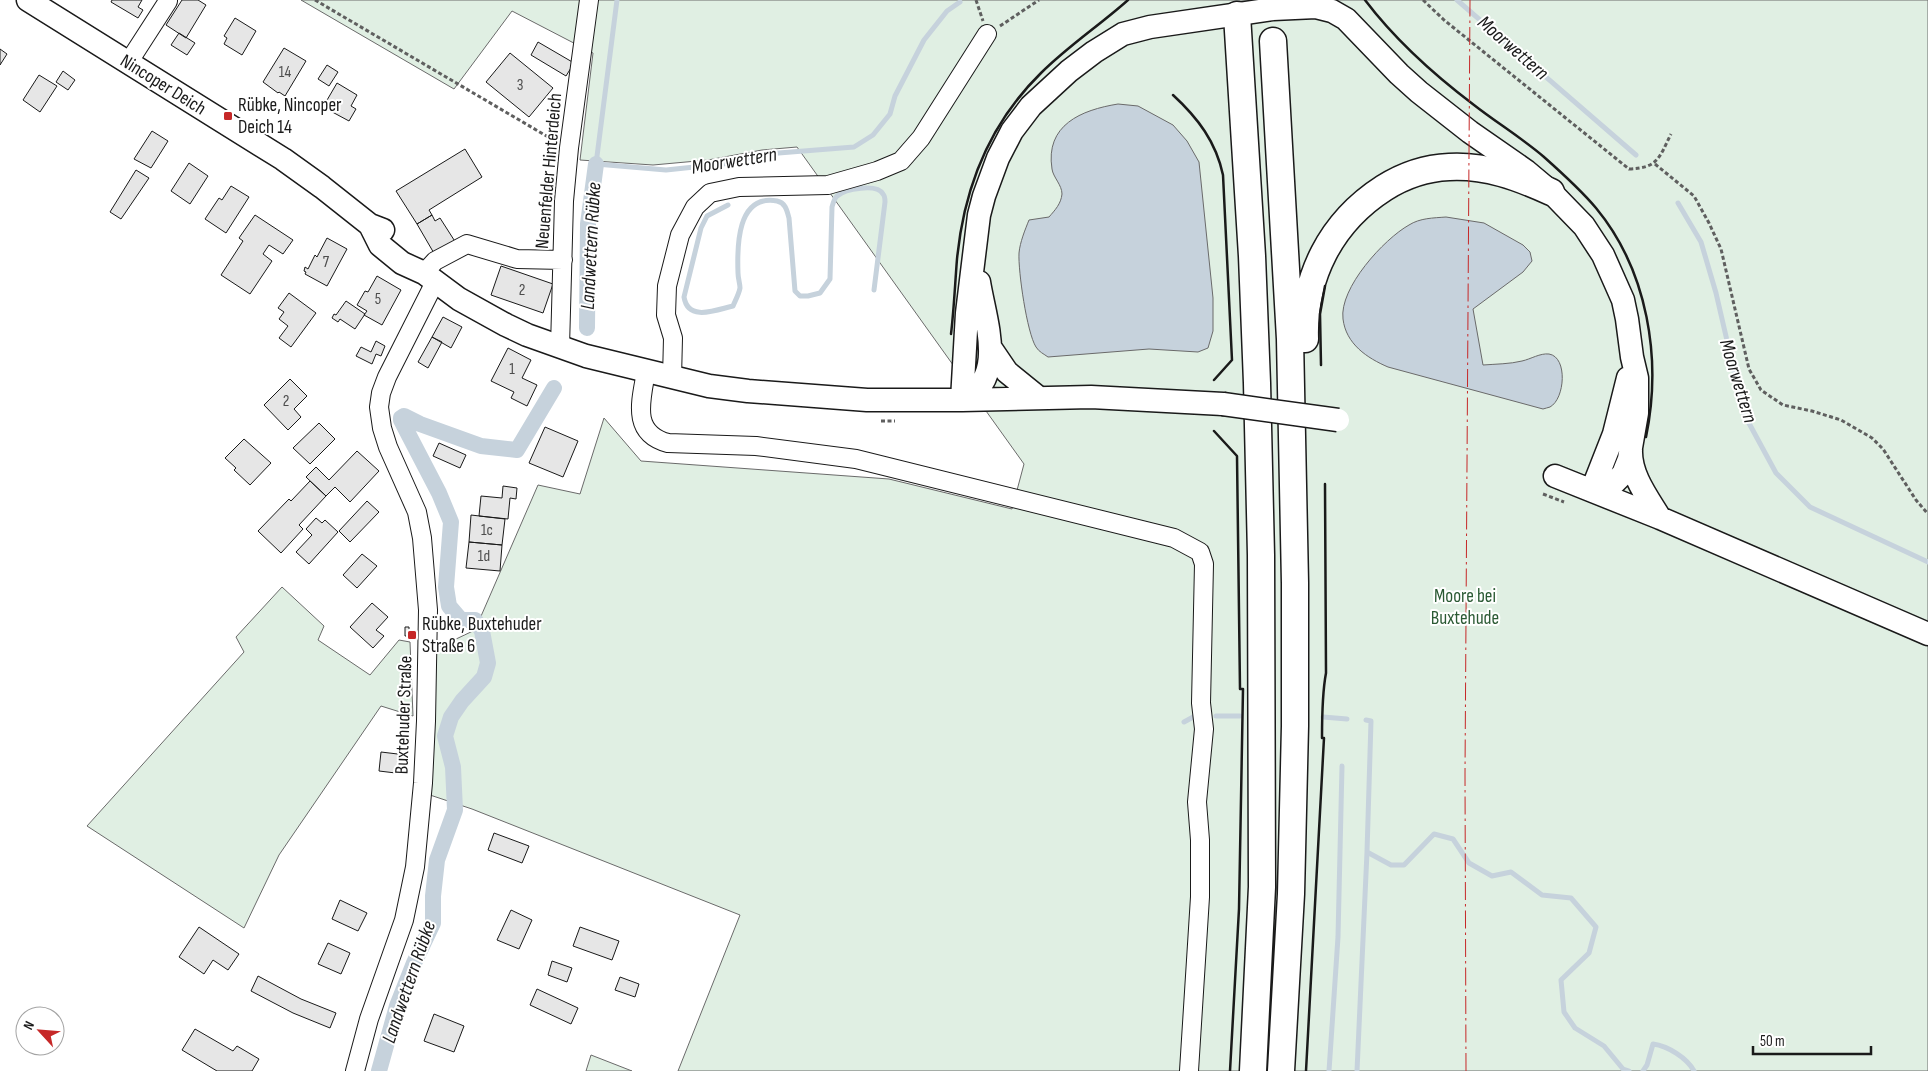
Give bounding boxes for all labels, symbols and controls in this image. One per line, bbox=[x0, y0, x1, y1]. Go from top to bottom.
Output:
water label: Moorwettern bbox=[1473, 11, 1553, 85]
street label: Nincoper Deich bbox=[116, 50, 210, 120]
house number: 14 bbox=[279, 63, 291, 82]
house number: 3 bbox=[517, 76, 523, 95]
street label: Neuenfelder Hinterdeich bbox=[531, 92, 567, 250]
place label: Rübke, Nincoper Deich 14 bbox=[238, 94, 342, 139]
marker: Rübke, Nincoper Deich 14 bbox=[222, 110, 234, 122]
water label: Moorwettern bbox=[690, 142, 778, 180]
water label: Landwettern Rübke bbox=[576, 182, 606, 310]
house number: 7 bbox=[323, 253, 330, 272]
house number: 2 bbox=[519, 281, 525, 300]
house number: 5 bbox=[375, 290, 381, 309]
water label: Moorwettern bbox=[1714, 336, 1762, 426]
house number: 1 bbox=[509, 360, 515, 379]
house number: 2 bbox=[283, 392, 289, 411]
house number: 1c bbox=[481, 521, 493, 540]
house number: 1d bbox=[478, 547, 490, 566]
park label: Moore bei Buxtehude bbox=[1431, 585, 1499, 630]
place label: Rübke, Buxtehuder Straße 6 bbox=[422, 613, 542, 658]
marker: Rübke, Buxtehuder Straße 6 bbox=[406, 629, 418, 641]
street label: Buxtehuder Straße bbox=[390, 655, 418, 775]
water label: Landwettern Rübke bbox=[377, 918, 441, 1046]
north arrow bbox=[15, 1006, 65, 1056]
text: N bbox=[19, 1018, 38, 1033]
scale bar bbox=[1753, 1024, 1870, 1056]
text: 50 m bbox=[1760, 1032, 1785, 1051]

